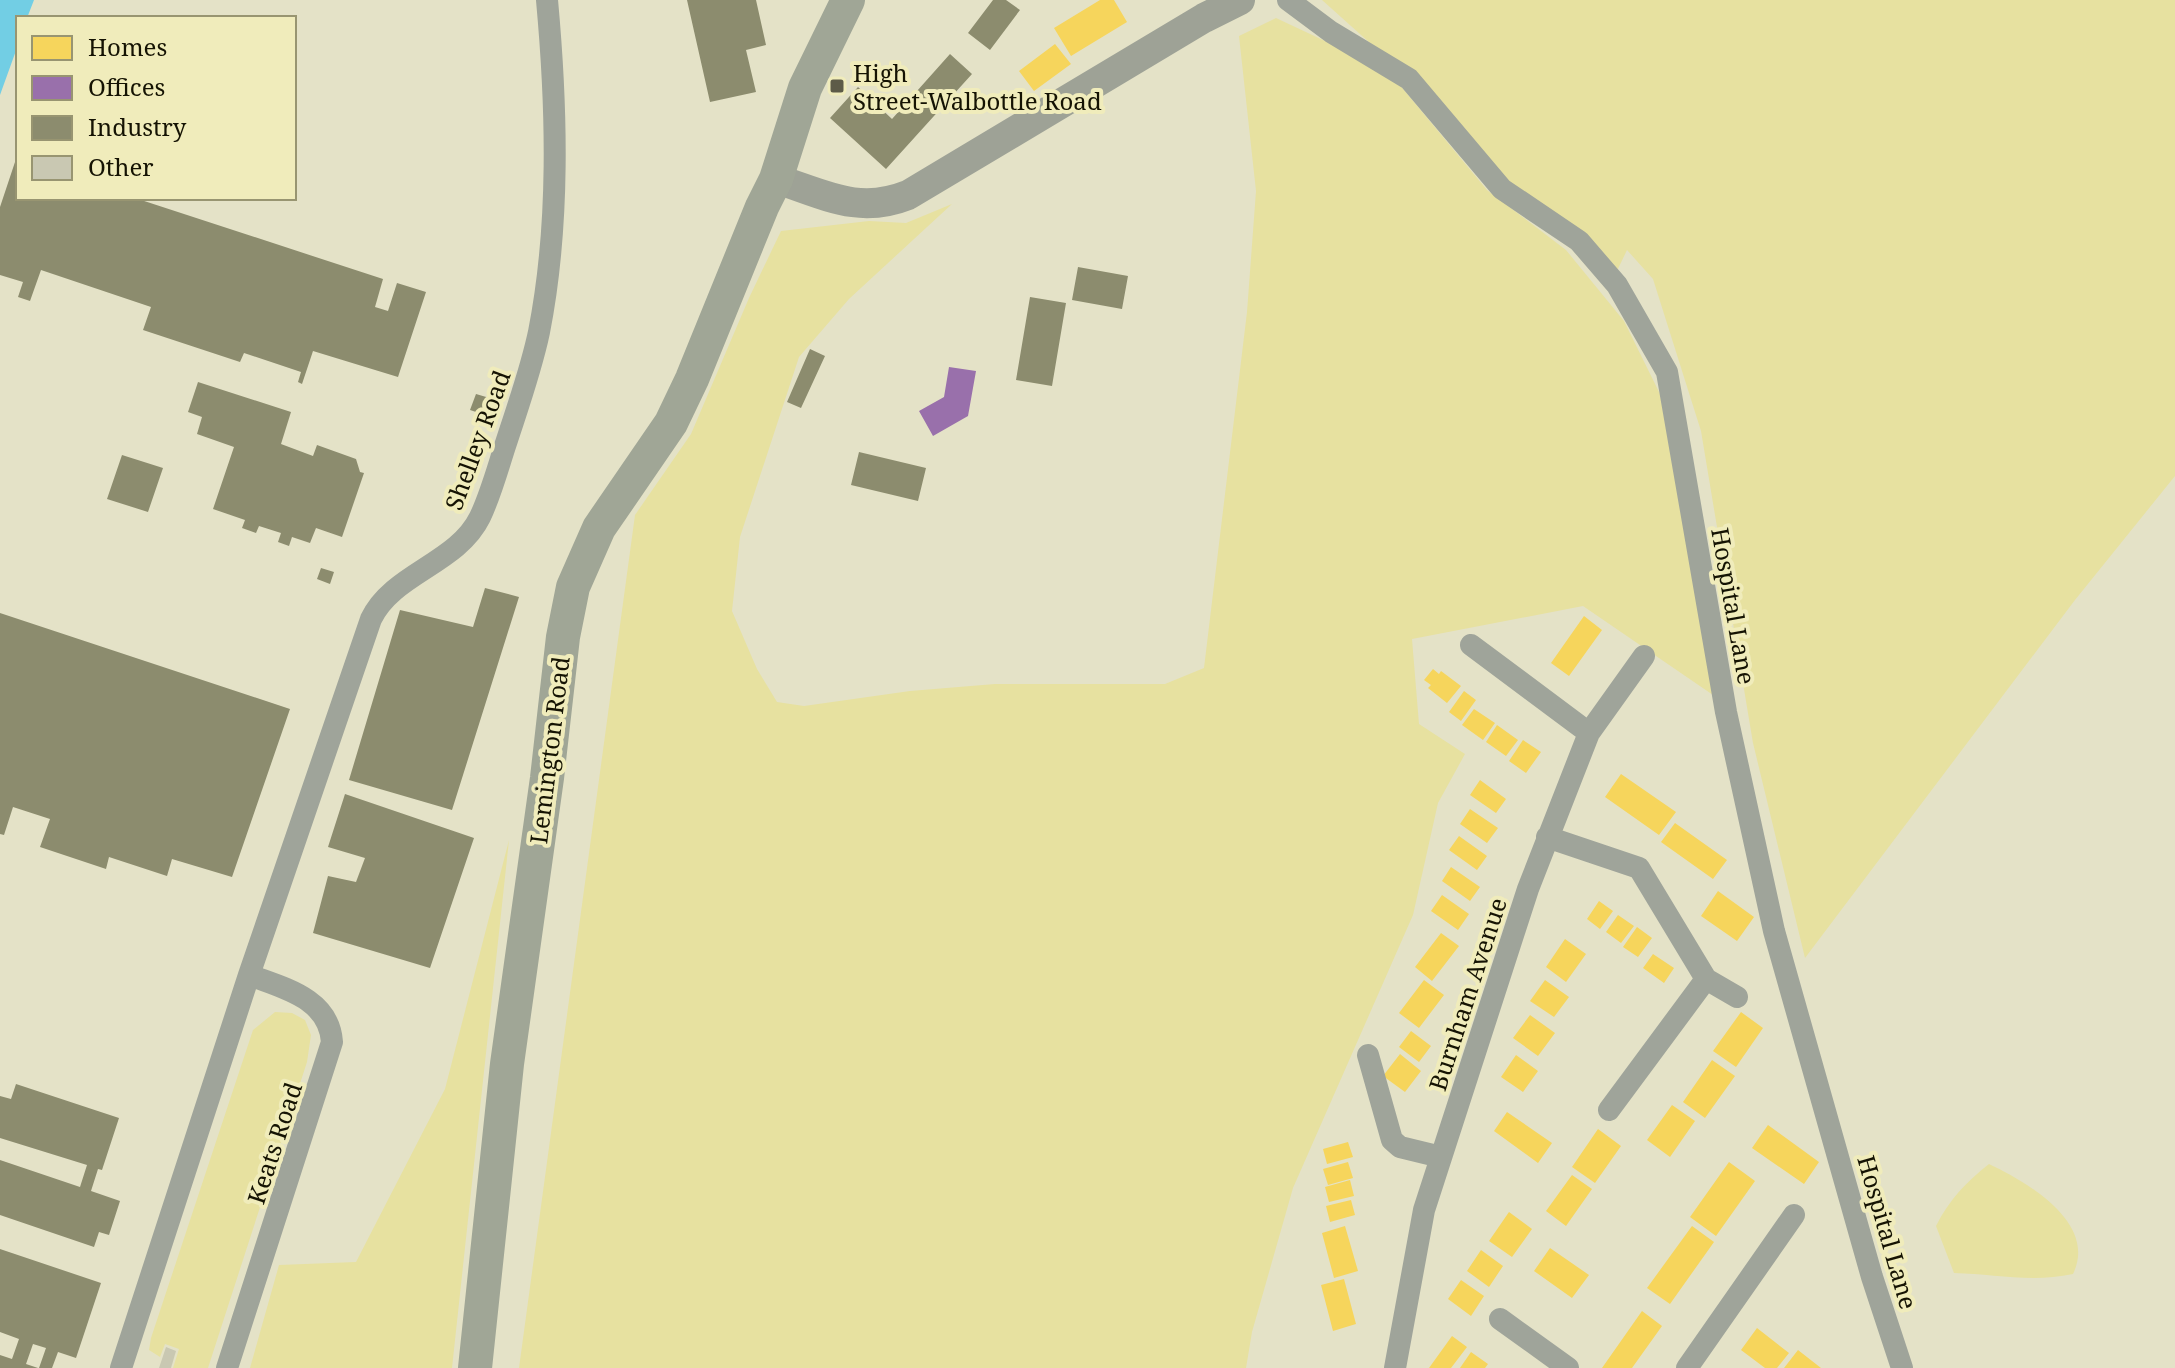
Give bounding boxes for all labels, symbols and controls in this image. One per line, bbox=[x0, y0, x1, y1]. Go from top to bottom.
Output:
legend bbox=[16, 16, 296, 200]
text: Homes bbox=[88, 30, 167, 63]
place label: High Street-Walbottle Road bbox=[853, 56, 1102, 117]
text: Offices bbox=[88, 70, 165, 103]
marker: High Street-Walbottle Road bbox=[828, 77, 846, 95]
text: Industry bbox=[88, 110, 187, 143]
text: Other bbox=[88, 150, 154, 183]
street label: Shelley Road bbox=[436, 365, 518, 514]
street label: Hospital Lane bbox=[1704, 525, 1764, 687]
street label: Lemington Road bbox=[521, 654, 577, 846]
street label: Burnham Avenue bbox=[1420, 893, 1514, 1095]
street label: Keats Road bbox=[239, 1078, 309, 1208]
street label: Hospital Lane bbox=[1850, 1151, 1926, 1313]

